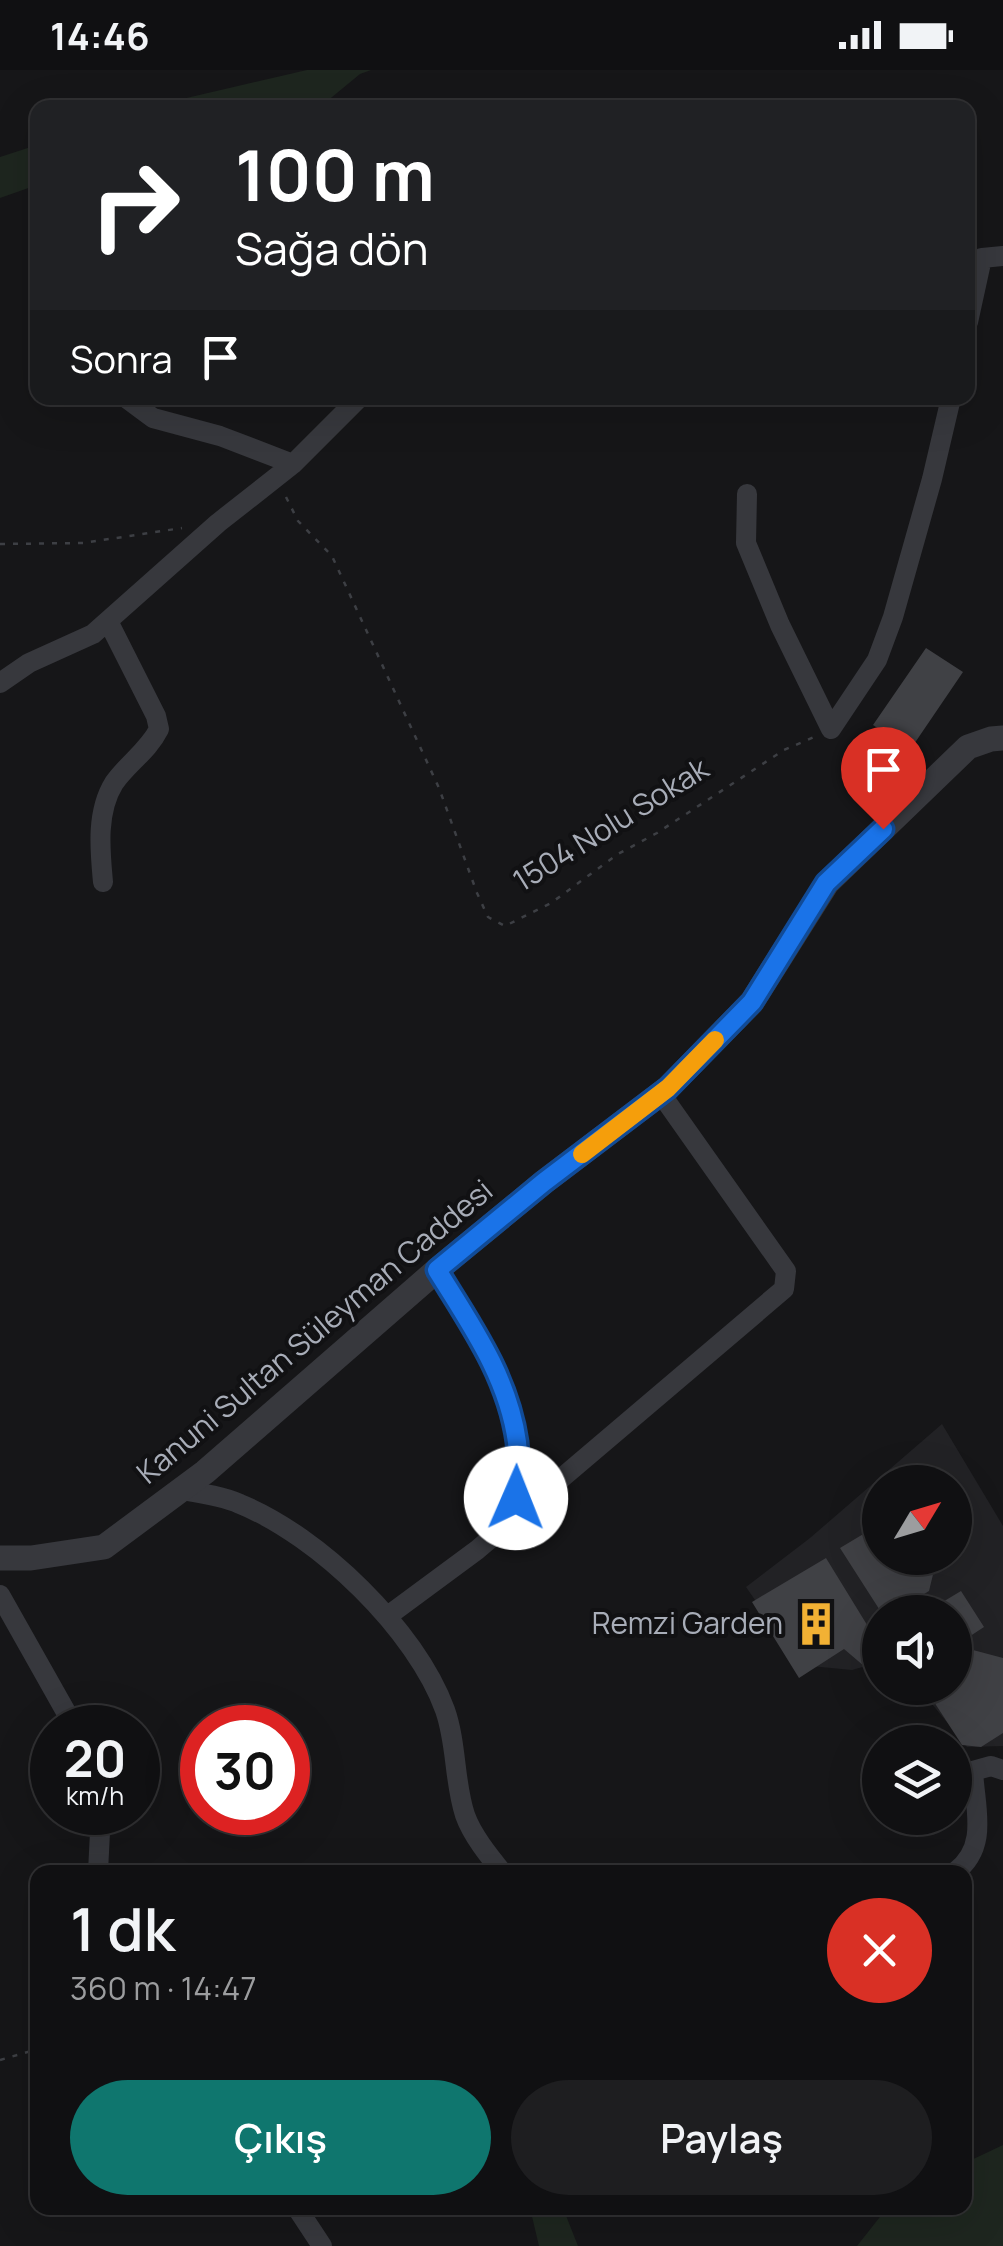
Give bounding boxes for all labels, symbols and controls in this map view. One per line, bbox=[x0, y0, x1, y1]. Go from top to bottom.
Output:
text: 14:46 bbox=[50, 9, 150, 61]
text: 100 m bbox=[235, 126, 435, 222]
icon: right bbox=[70, 140, 200, 270]
text: Sağa dön bbox=[235, 217, 428, 279]
icon: arrive bbox=[193, 330, 248, 385]
text: Sonra bbox=[70, 332, 173, 384]
pin bbox=[841, 727, 926, 830]
icon: arrive bbox=[856, 742, 911, 797]
street label: 1504 Nolu Sokak bbox=[505, 747, 716, 900]
street label: Kanuni Sultan Süleyman Caddesi bbox=[127, 1170, 501, 1492]
position arrow bbox=[464, 1446, 568, 1550]
north arrow bbox=[862, 1465, 972, 1575]
map controls bbox=[862, 1465, 972, 1835]
button: sound bbox=[862, 1595, 972, 1705]
building icon: Remzi Garden bbox=[792, 1600, 840, 1648]
place label: Remzi Garden bbox=[592, 1602, 783, 1643]
speed limit sign: 30 bbox=[180, 1705, 310, 1835]
text: 20 bbox=[64, 1724, 126, 1792]
button: layers bbox=[862, 1725, 972, 1835]
text: km/h bbox=[66, 1778, 124, 1813]
text: 1 dk bbox=[70, 1887, 175, 1969]
button: close bbox=[827, 1898, 932, 2003]
text: 360 m · 14:47 bbox=[70, 1966, 257, 2010]
button: Çıkış bbox=[70, 2080, 491, 2195]
button: Paylaş bbox=[511, 2080, 932, 2195]

